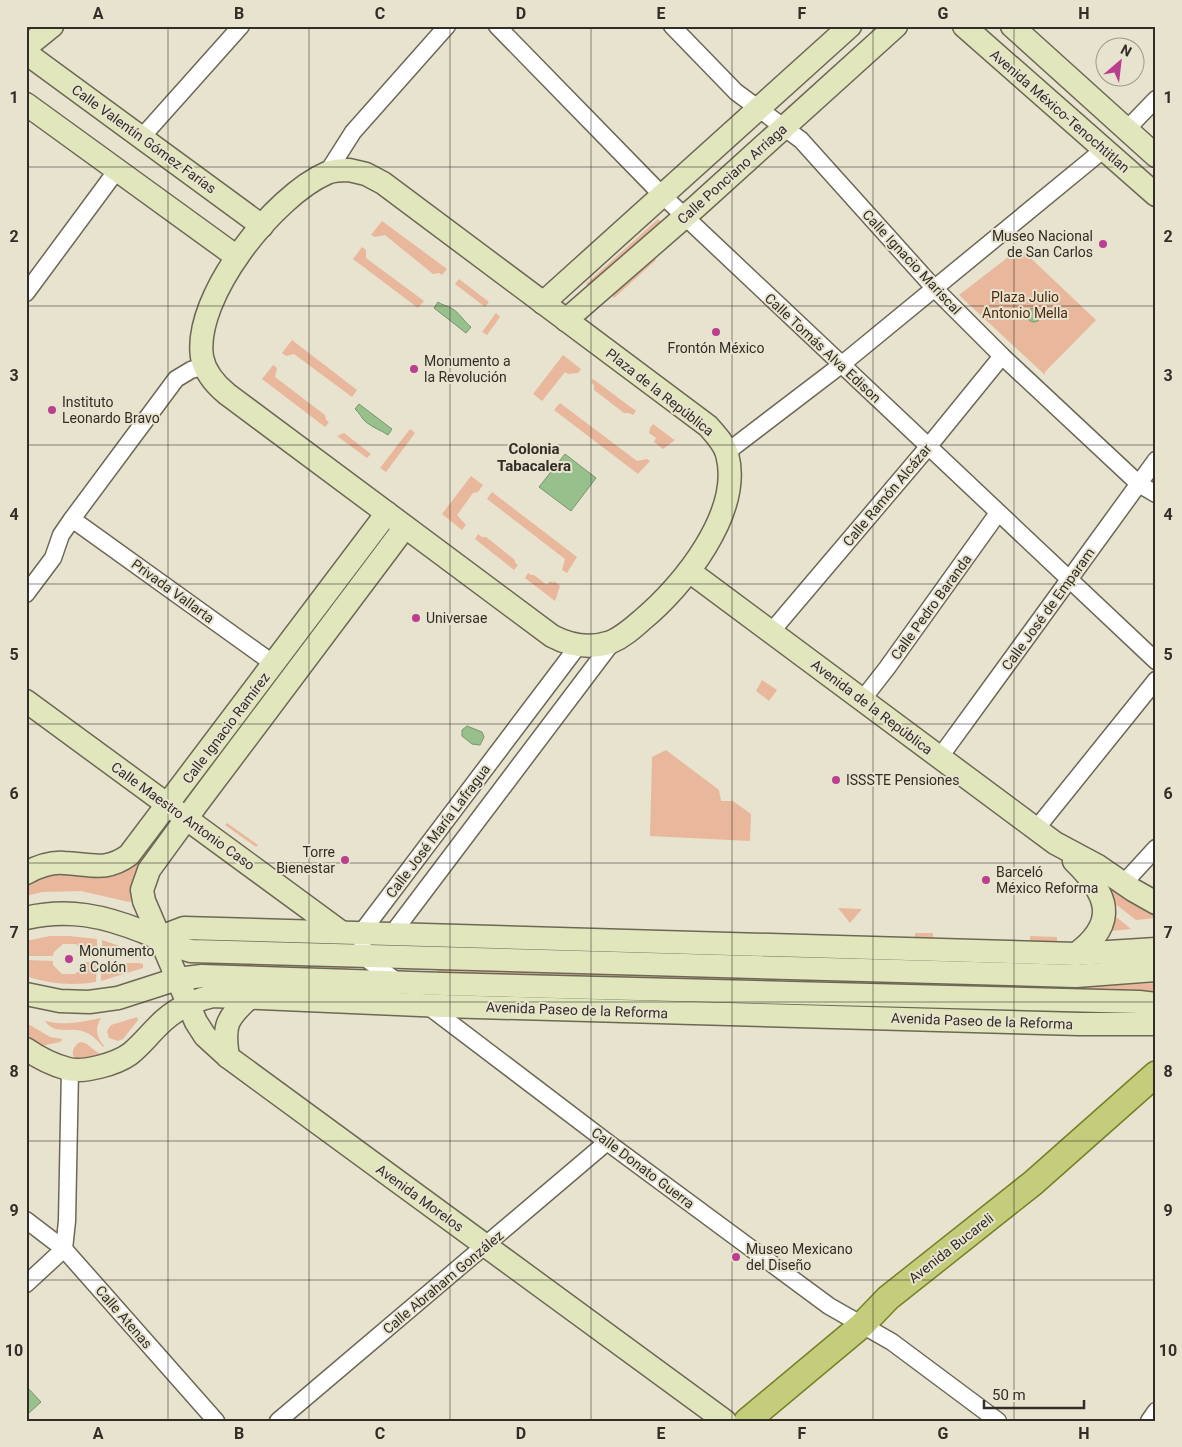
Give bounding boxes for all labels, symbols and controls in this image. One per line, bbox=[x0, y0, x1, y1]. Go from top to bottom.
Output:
text: A bbox=[93, 4, 104, 23]
text: B bbox=[234, 4, 244, 23]
text: C bbox=[375, 4, 385, 23]
text: D bbox=[516, 4, 526, 23]
text: E bbox=[657, 4, 666, 23]
text: F bbox=[798, 4, 807, 23]
text: G bbox=[938, 4, 949, 23]
text: H bbox=[1078, 4, 1090, 23]
north arrow bbox=[1094, 38, 1144, 88]
text: N bbox=[1118, 41, 1134, 60]
street label: Avenida México-Tenochtitlan bbox=[987, 46, 1133, 176]
street label: Calle Valentín Gómez Farías bbox=[69, 81, 219, 197]
text: 1 bbox=[9, 88, 19, 107]
text: 1 bbox=[1163, 88, 1173, 107]
street label: Calle Ponciano Arriaga bbox=[674, 121, 790, 227]
street label: Calle Ignacio Mariscal bbox=[859, 206, 965, 318]
text: 2 bbox=[9, 227, 19, 246]
text: 2 bbox=[1163, 227, 1173, 246]
place label: Museo Nacional de San Carlos bbox=[992, 228, 1093, 260]
marker: Museo Nacional de San Carlos bbox=[1097, 238, 1109, 250]
park label: Plaza Julio Antonio Mella bbox=[982, 289, 1068, 321]
street label: Calle Tomás Alva Edison bbox=[762, 290, 884, 406]
marker: Frontón México bbox=[710, 326, 722, 338]
place label: Frontón México bbox=[668, 340, 764, 356]
street label: Plaza de la República bbox=[603, 345, 717, 439]
place label: Monumento a la Revolución bbox=[424, 353, 511, 385]
marker: Monumento a la Revolución bbox=[408, 363, 420, 375]
text: 3 bbox=[9, 366, 19, 385]
text: 3 bbox=[1163, 366, 1173, 385]
place label: Instituto Leonardo Bravo bbox=[62, 394, 160, 426]
marker: Instituto Leonardo Bravo bbox=[46, 404, 58, 416]
district label: Colonia Tabacalera bbox=[497, 440, 571, 475]
street label: Calle Ramón Alcázar bbox=[839, 440, 935, 550]
text: 4 bbox=[9, 505, 19, 524]
text: 4 bbox=[1163, 505, 1173, 524]
street label: Calle José de Emparam bbox=[998, 545, 1098, 673]
street label: Calle Pedro Baranda bbox=[887, 551, 975, 663]
street label: Privada Vallarta bbox=[129, 556, 217, 626]
place label: Universae bbox=[426, 610, 487, 626]
marker: Universae bbox=[410, 612, 422, 624]
text: 5 bbox=[9, 645, 19, 664]
text: 5 bbox=[1163, 645, 1173, 664]
street label: Avenida de la República bbox=[808, 656, 936, 758]
street label: Calle Ignacio Ramírez bbox=[179, 669, 273, 787]
street label: Calle Maestro Antonio Caso bbox=[108, 759, 258, 873]
street label: Calle José María Lafragua bbox=[383, 761, 493, 901]
place label: ISSSTE Pensiones bbox=[846, 772, 959, 788]
marker: ISSSTE Pensiones bbox=[830, 774, 842, 786]
text: 6 bbox=[9, 784, 19, 803]
text: 6 bbox=[1163, 784, 1173, 803]
place label: Torre Bienestar bbox=[276, 844, 335, 876]
marker: Torre Bienestar bbox=[339, 854, 351, 866]
place label: Barceló México Reforma bbox=[996, 864, 1098, 896]
marker: Barceló México Reforma bbox=[980, 874, 992, 886]
text: 7 bbox=[9, 923, 19, 942]
text: 7 bbox=[1163, 923, 1173, 942]
place label: Monumento a Colón bbox=[79, 943, 155, 975]
marker: Monumento a Colón bbox=[63, 953, 75, 965]
street label: Avenida Paseo de la Reforma bbox=[486, 999, 668, 1021]
street label: Avenida Paseo de la Reforma bbox=[891, 1010, 1073, 1032]
text: 8 bbox=[9, 1062, 19, 1081]
text: 8 bbox=[1163, 1062, 1173, 1081]
street label: Calle Donato Guerra bbox=[589, 1124, 697, 1212]
street label: Avenida Morelos bbox=[373, 1161, 467, 1235]
text: 9 bbox=[9, 1201, 19, 1220]
text: 9 bbox=[1163, 1201, 1173, 1220]
street label: Avenida Bucareli bbox=[905, 1210, 997, 1286]
street label: Calle Abraham González bbox=[380, 1227, 506, 1337]
place label: Museo Mexicano del Diseño bbox=[746, 1241, 853, 1273]
marker: Museo Mexicano del Diseño bbox=[730, 1251, 742, 1263]
street label: Calle Atenas bbox=[92, 1282, 156, 1352]
text: 10 bbox=[5, 1341, 23, 1360]
text: 10 bbox=[1159, 1341, 1177, 1360]
scale bar bbox=[984, 1377, 1084, 1409]
text: 50 m bbox=[992, 1386, 1026, 1404]
text: A bbox=[93, 1424, 104, 1443]
text: B bbox=[234, 1424, 244, 1443]
text: C bbox=[375, 1424, 385, 1443]
text: D bbox=[516, 1424, 526, 1443]
text: E bbox=[657, 1424, 666, 1443]
text: F bbox=[798, 1424, 807, 1443]
text: G bbox=[938, 1424, 949, 1443]
text: H bbox=[1078, 1424, 1090, 1443]

